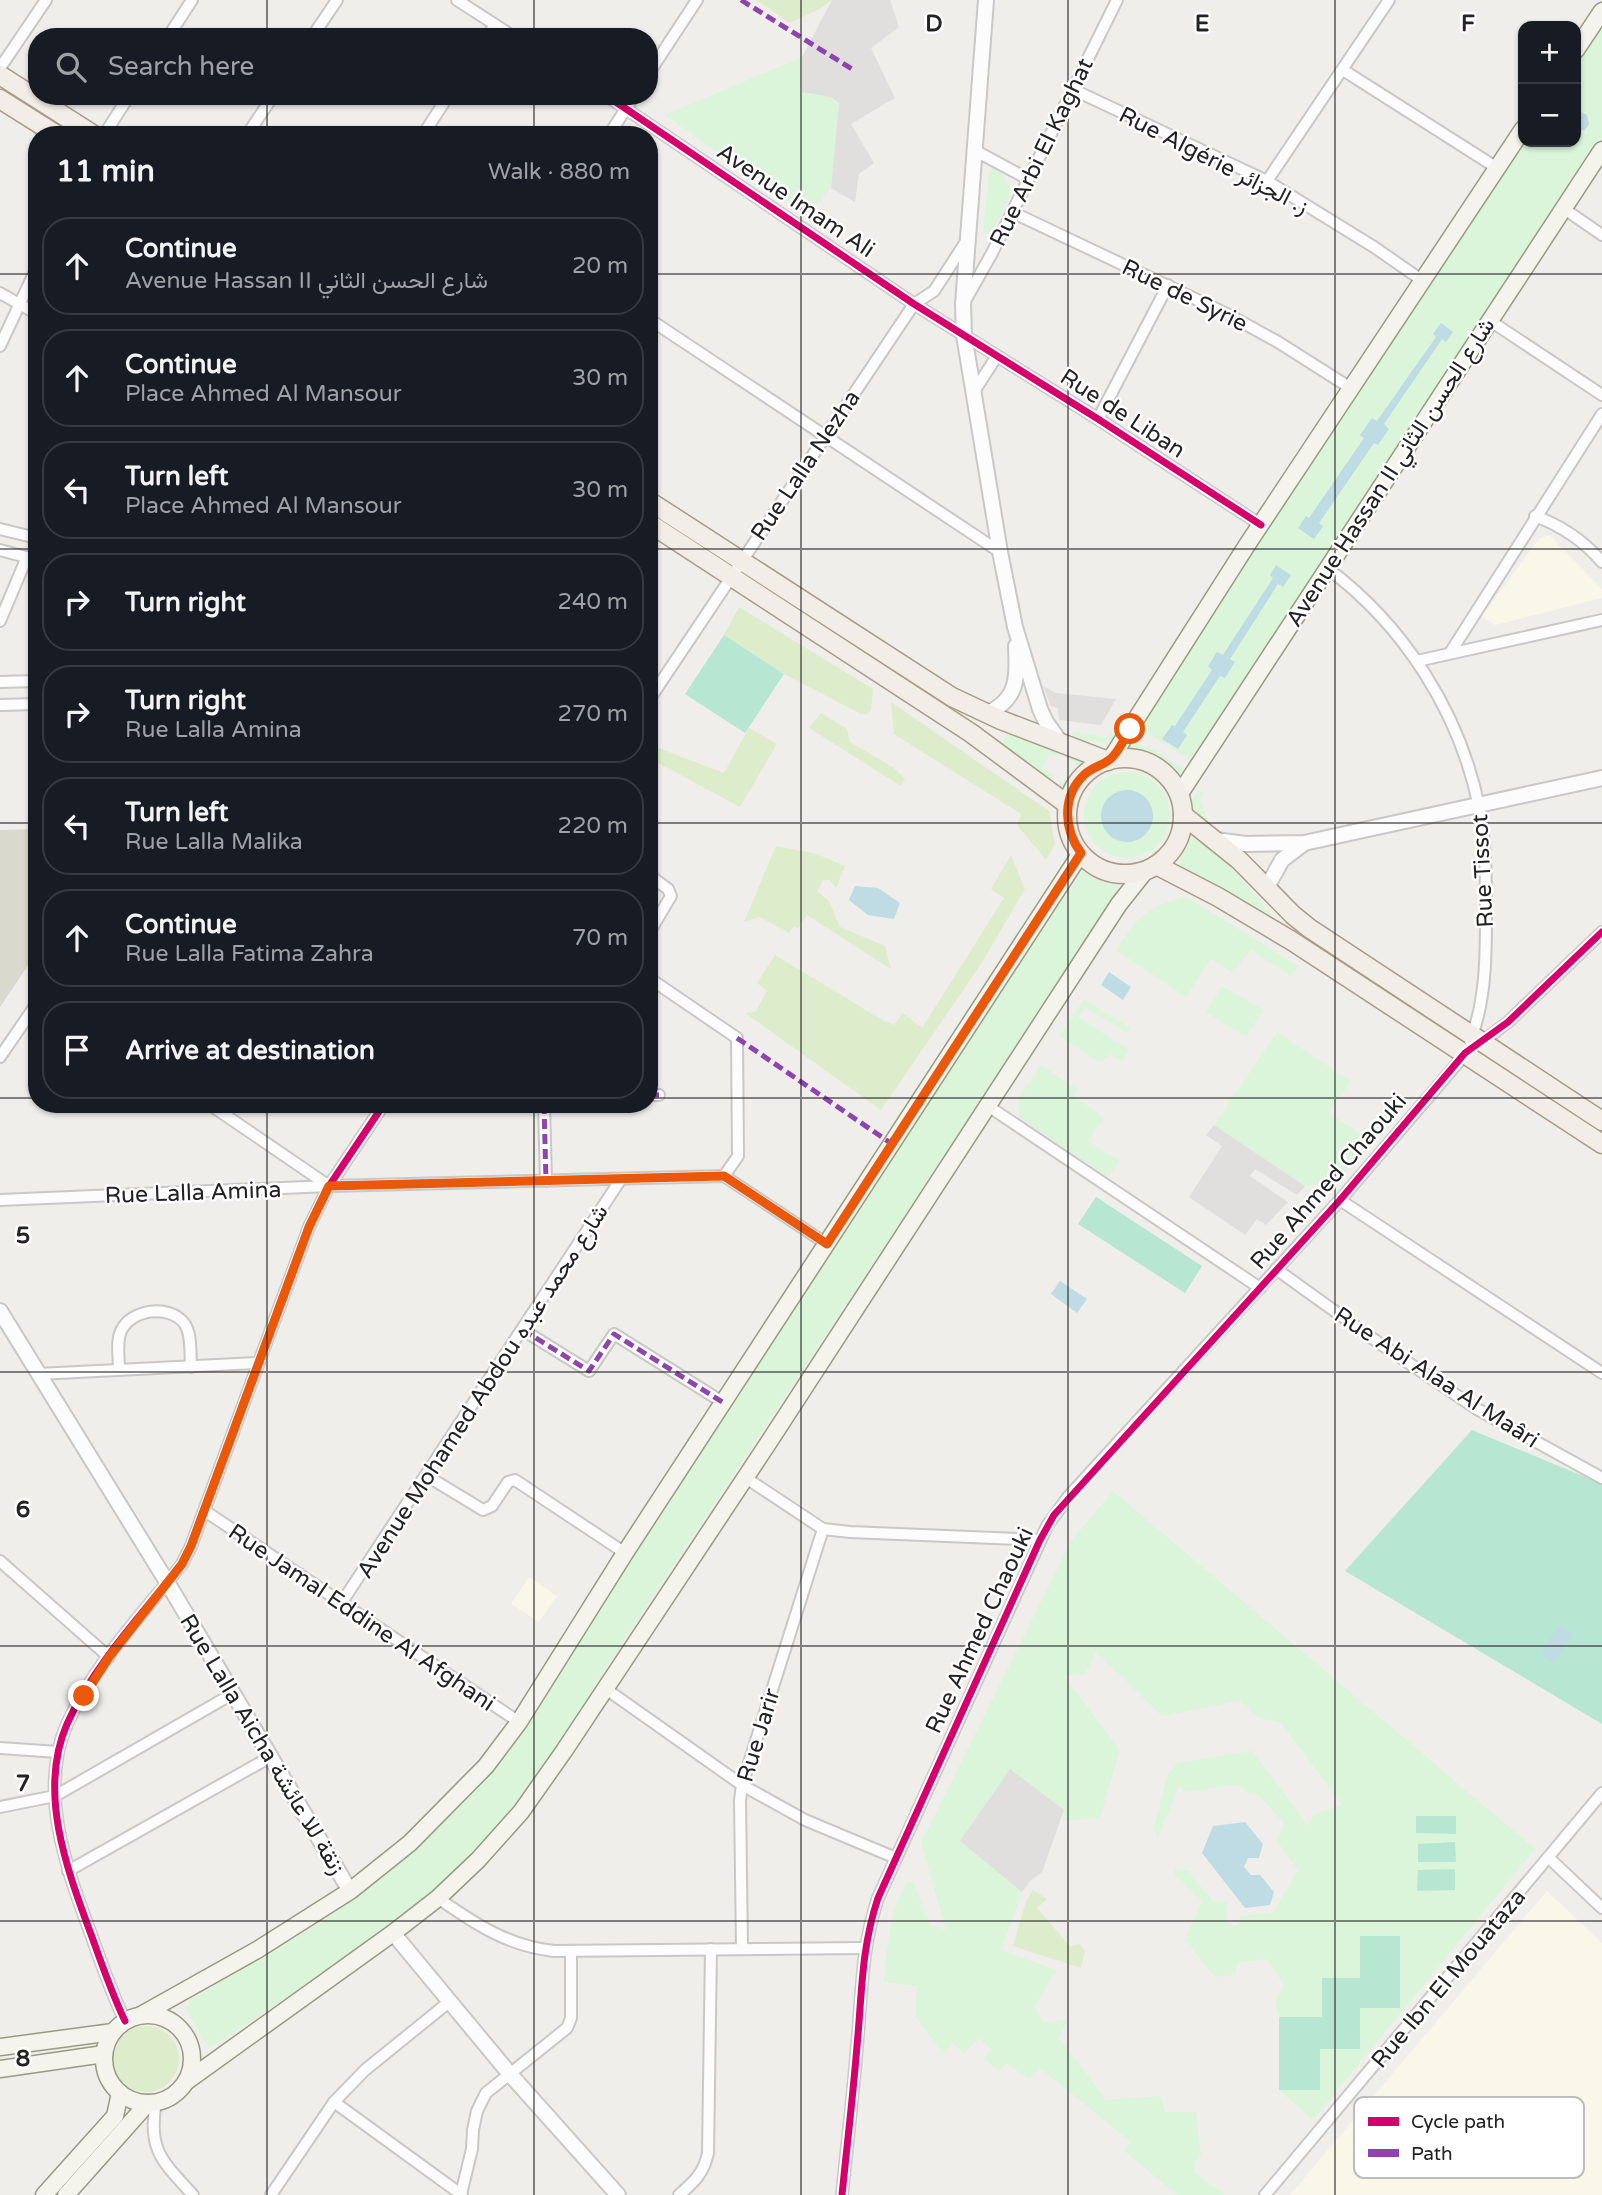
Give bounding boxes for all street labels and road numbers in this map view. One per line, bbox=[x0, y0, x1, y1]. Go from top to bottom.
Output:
street label: Rue Arbi El Kaghat bbox=[984, 53, 1100, 251]
street label: Rue Algérie ز. الجزائر bbox=[1114, 101, 1313, 221]
street label: Avenue Imam Ali bbox=[711, 138, 880, 264]
street label: Rue de Syrie bbox=[1117, 253, 1252, 338]
street label: Avenue Hassan II شارع الحسن الثاني bbox=[1280, 313, 1505, 634]
street label: Rue de Liban bbox=[1055, 363, 1190, 465]
street label: Rue Lalla Nezha bbox=[745, 385, 866, 546]
street label: Rue Tissot bbox=[1466, 813, 1500, 928]
street label: Rue Ahmed Chaouki bbox=[1245, 1088, 1413, 1275]
street label: Rue Lalla Amina bbox=[104, 1176, 282, 1210]
street label: Avenue Mohamed Abdou شارع محمد عبده bbox=[351, 1199, 615, 1584]
street label: Rue Abi Alaa Al Maâri bbox=[1329, 1301, 1544, 1455]
street label: Rue Jamal Eddine Al Afghani bbox=[223, 1518, 500, 1718]
street label: Rue Ahmed Chaouki bbox=[920, 1523, 1040, 1738]
street label: Rue Lalla Aicha زنقة للا عائشة bbox=[173, 1609, 351, 1880]
street label: Rue Jarir bbox=[731, 1685, 786, 1785]
street label: Rue Ibn El Mouataza bbox=[1366, 1883, 1532, 2074]

